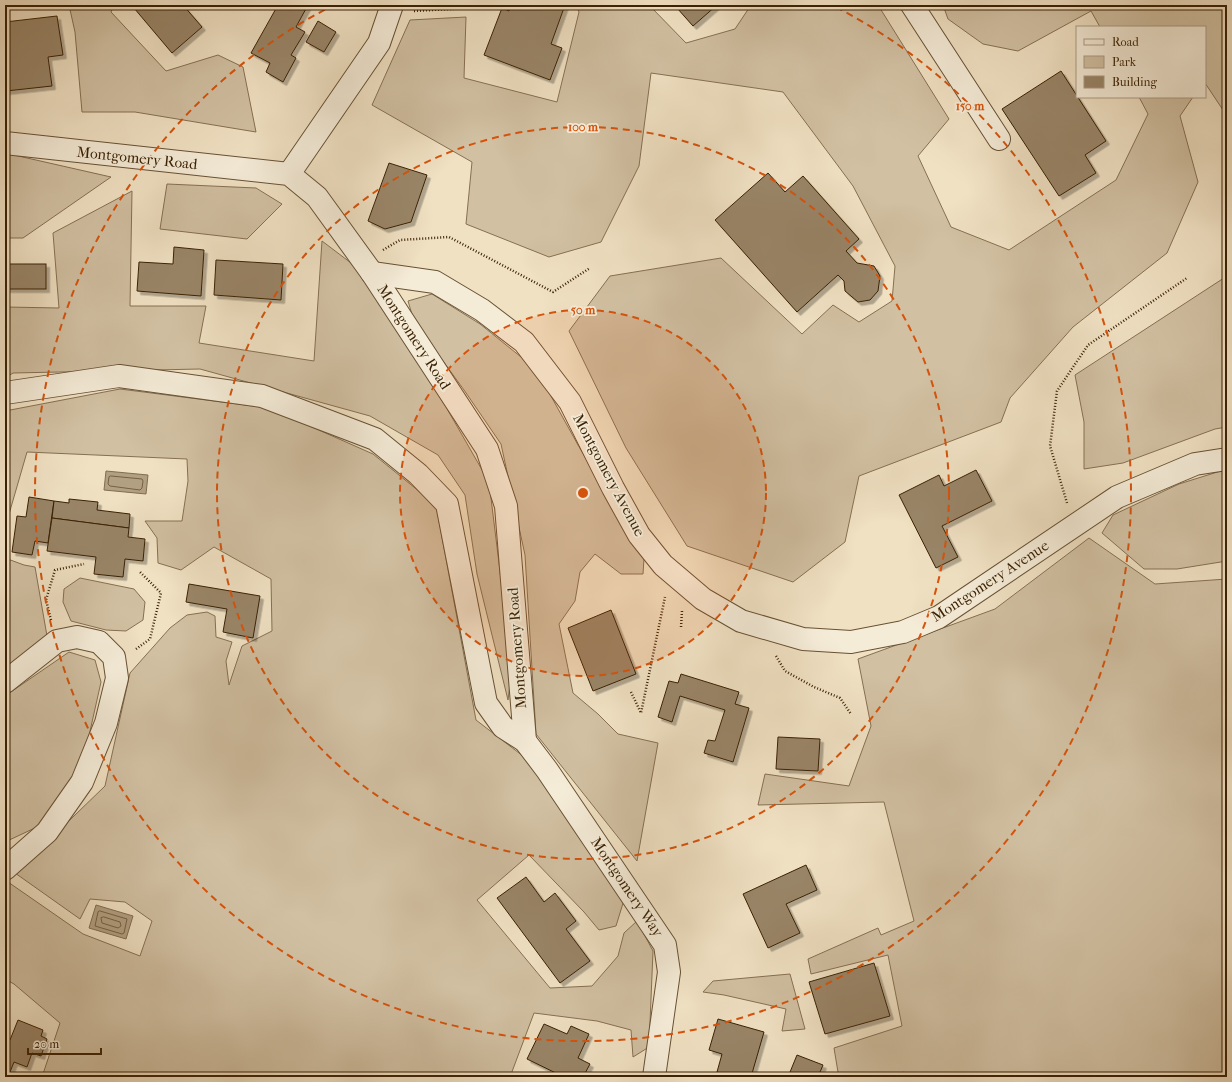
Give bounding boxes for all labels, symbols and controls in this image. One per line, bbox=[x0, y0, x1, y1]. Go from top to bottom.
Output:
legend bbox=[1076, 26, 1206, 98]
text: Road bbox=[1112, 35, 1139, 49]
text: Park bbox=[1112, 55, 1137, 69]
text: Building bbox=[1112, 75, 1157, 89]
text: 150 m bbox=[956, 99, 985, 113]
text: 100 m bbox=[568, 120, 599, 134]
street label: Montgomery Road bbox=[76, 143, 199, 173]
street label: Montgomery Road bbox=[373, 281, 455, 393]
text: 50 m bbox=[571, 303, 596, 317]
street label: Montgomery Avenue bbox=[569, 411, 649, 540]
centre of rings bbox=[576, 486, 590, 500]
street label: Montgomery Avenue bbox=[928, 536, 1053, 626]
street label: Montgomery Road bbox=[504, 586, 530, 709]
street label: Montgomery Way bbox=[587, 834, 668, 941]
scale bar bbox=[28, 1030, 101, 1056]
text: 20 m bbox=[34, 1037, 59, 1051]

